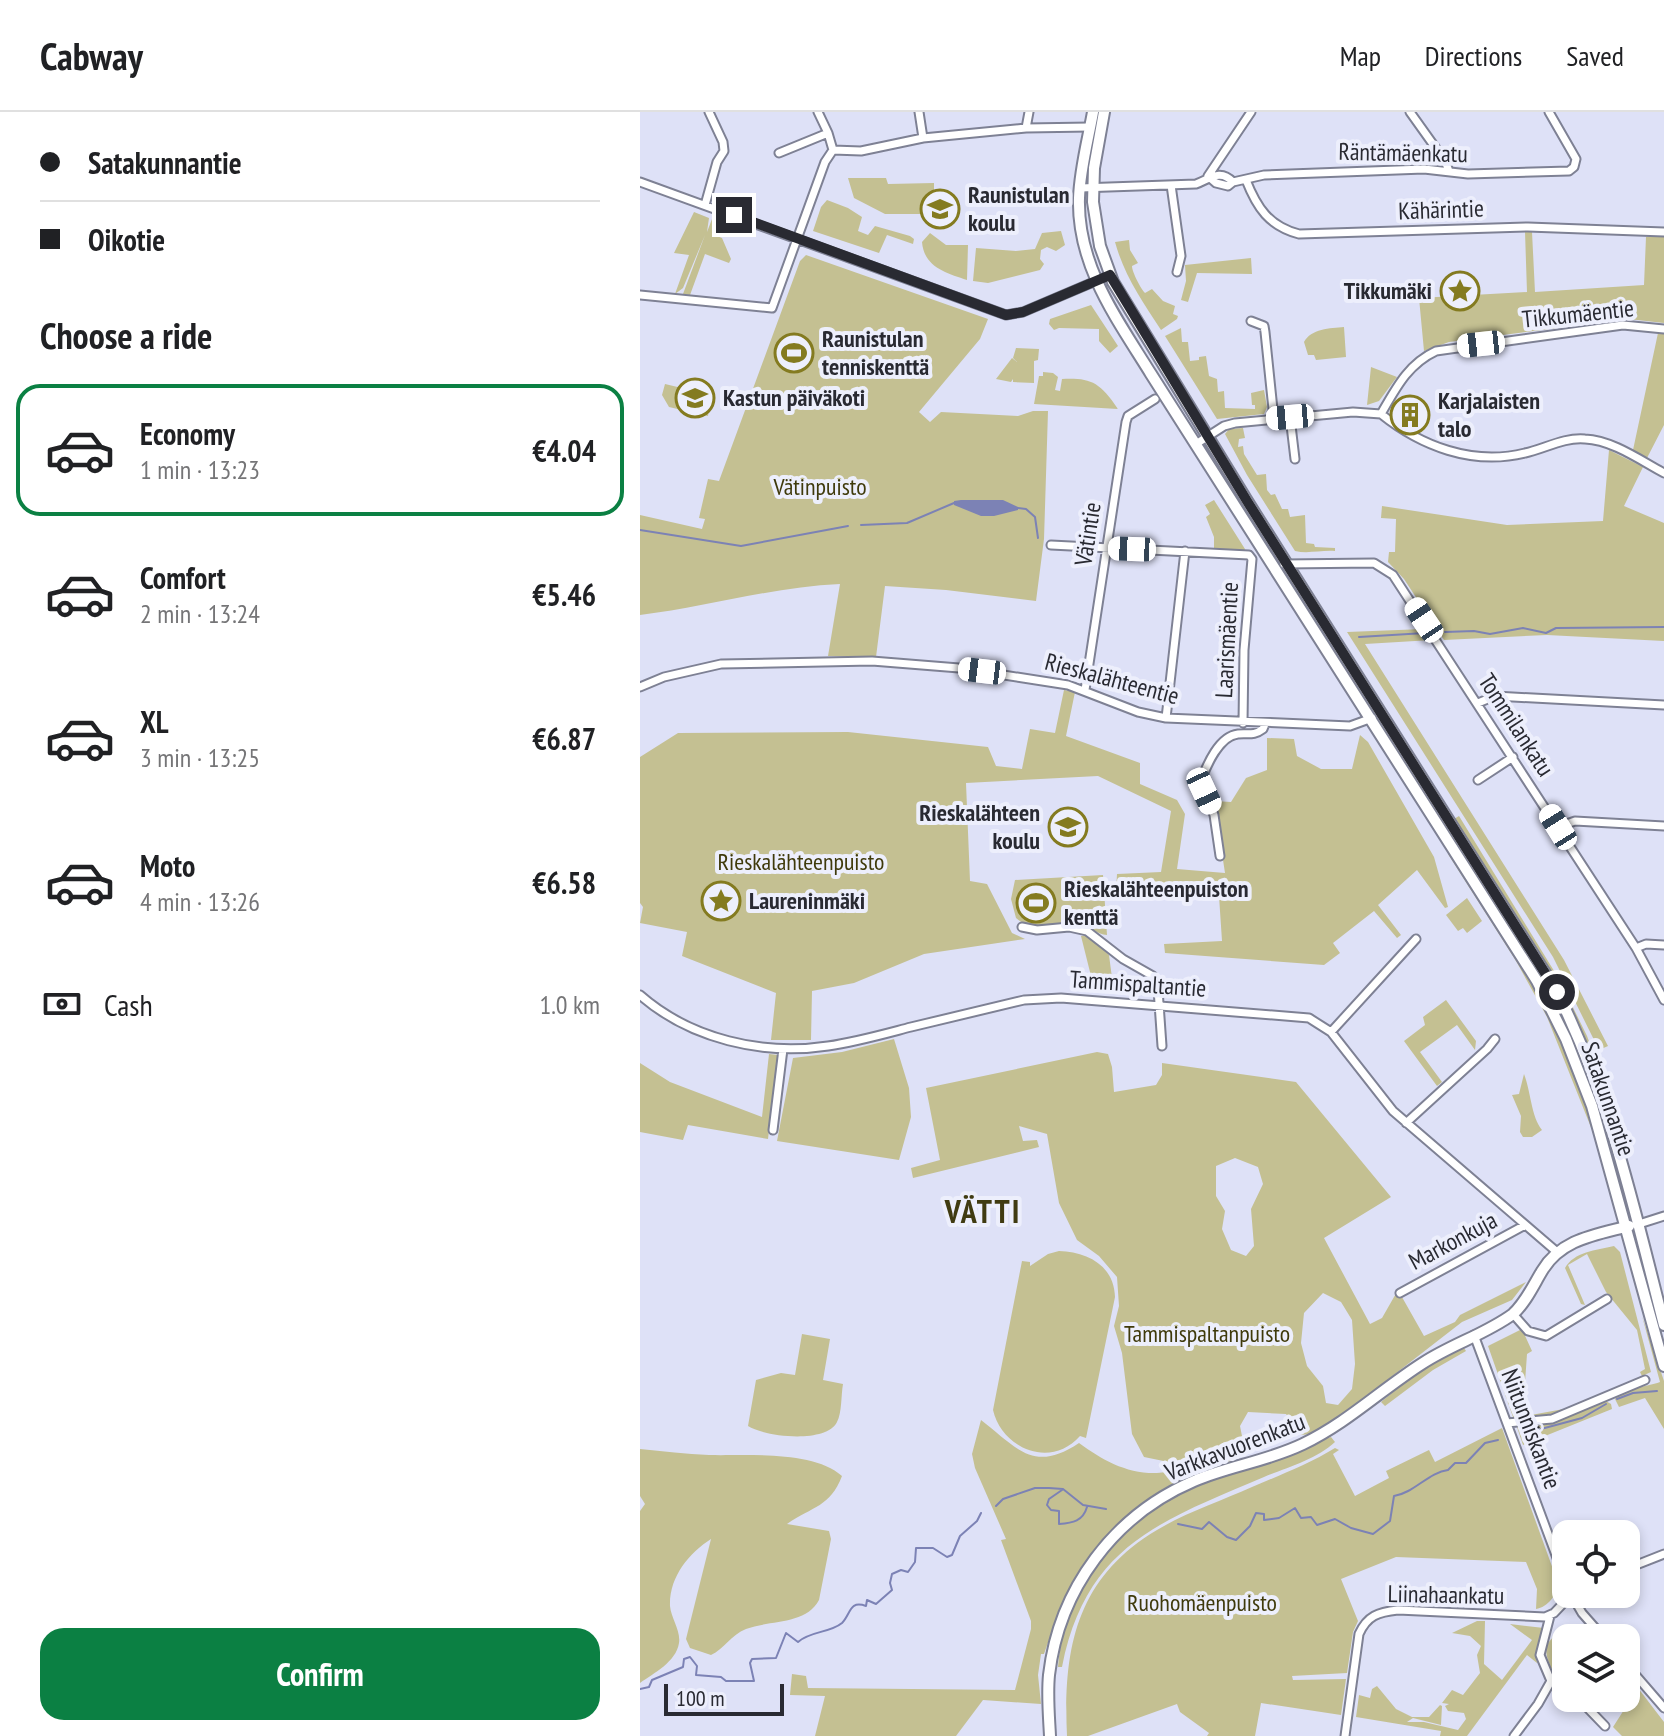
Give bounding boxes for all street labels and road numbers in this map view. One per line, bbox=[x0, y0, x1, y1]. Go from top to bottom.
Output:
street label: Räntämäenkatu bbox=[1338, 136, 1468, 169]
street label: Kähärintie bbox=[1398, 193, 1484, 226]
street label: Tikkumäentie bbox=[1520, 292, 1635, 335]
street label: Vätintie bbox=[1067, 500, 1108, 569]
street label: Laarismäentie bbox=[1208, 581, 1245, 699]
street label: Rieskalähteentie bbox=[1042, 646, 1183, 711]
street label: Tommilankatu bbox=[1472, 667, 1561, 782]
street label: Tammispaltantie bbox=[1069, 963, 1207, 1004]
street label: Satakunnantie bbox=[1574, 1038, 1642, 1160]
street label: Markonkuja bbox=[1403, 1204, 1502, 1277]
street label: Niitunniskantie bbox=[1494, 1364, 1568, 1493]
street label: Varkkavuorenkatu bbox=[1159, 1406, 1309, 1488]
street label: Liinahaankatu bbox=[1387, 1578, 1505, 1611]

